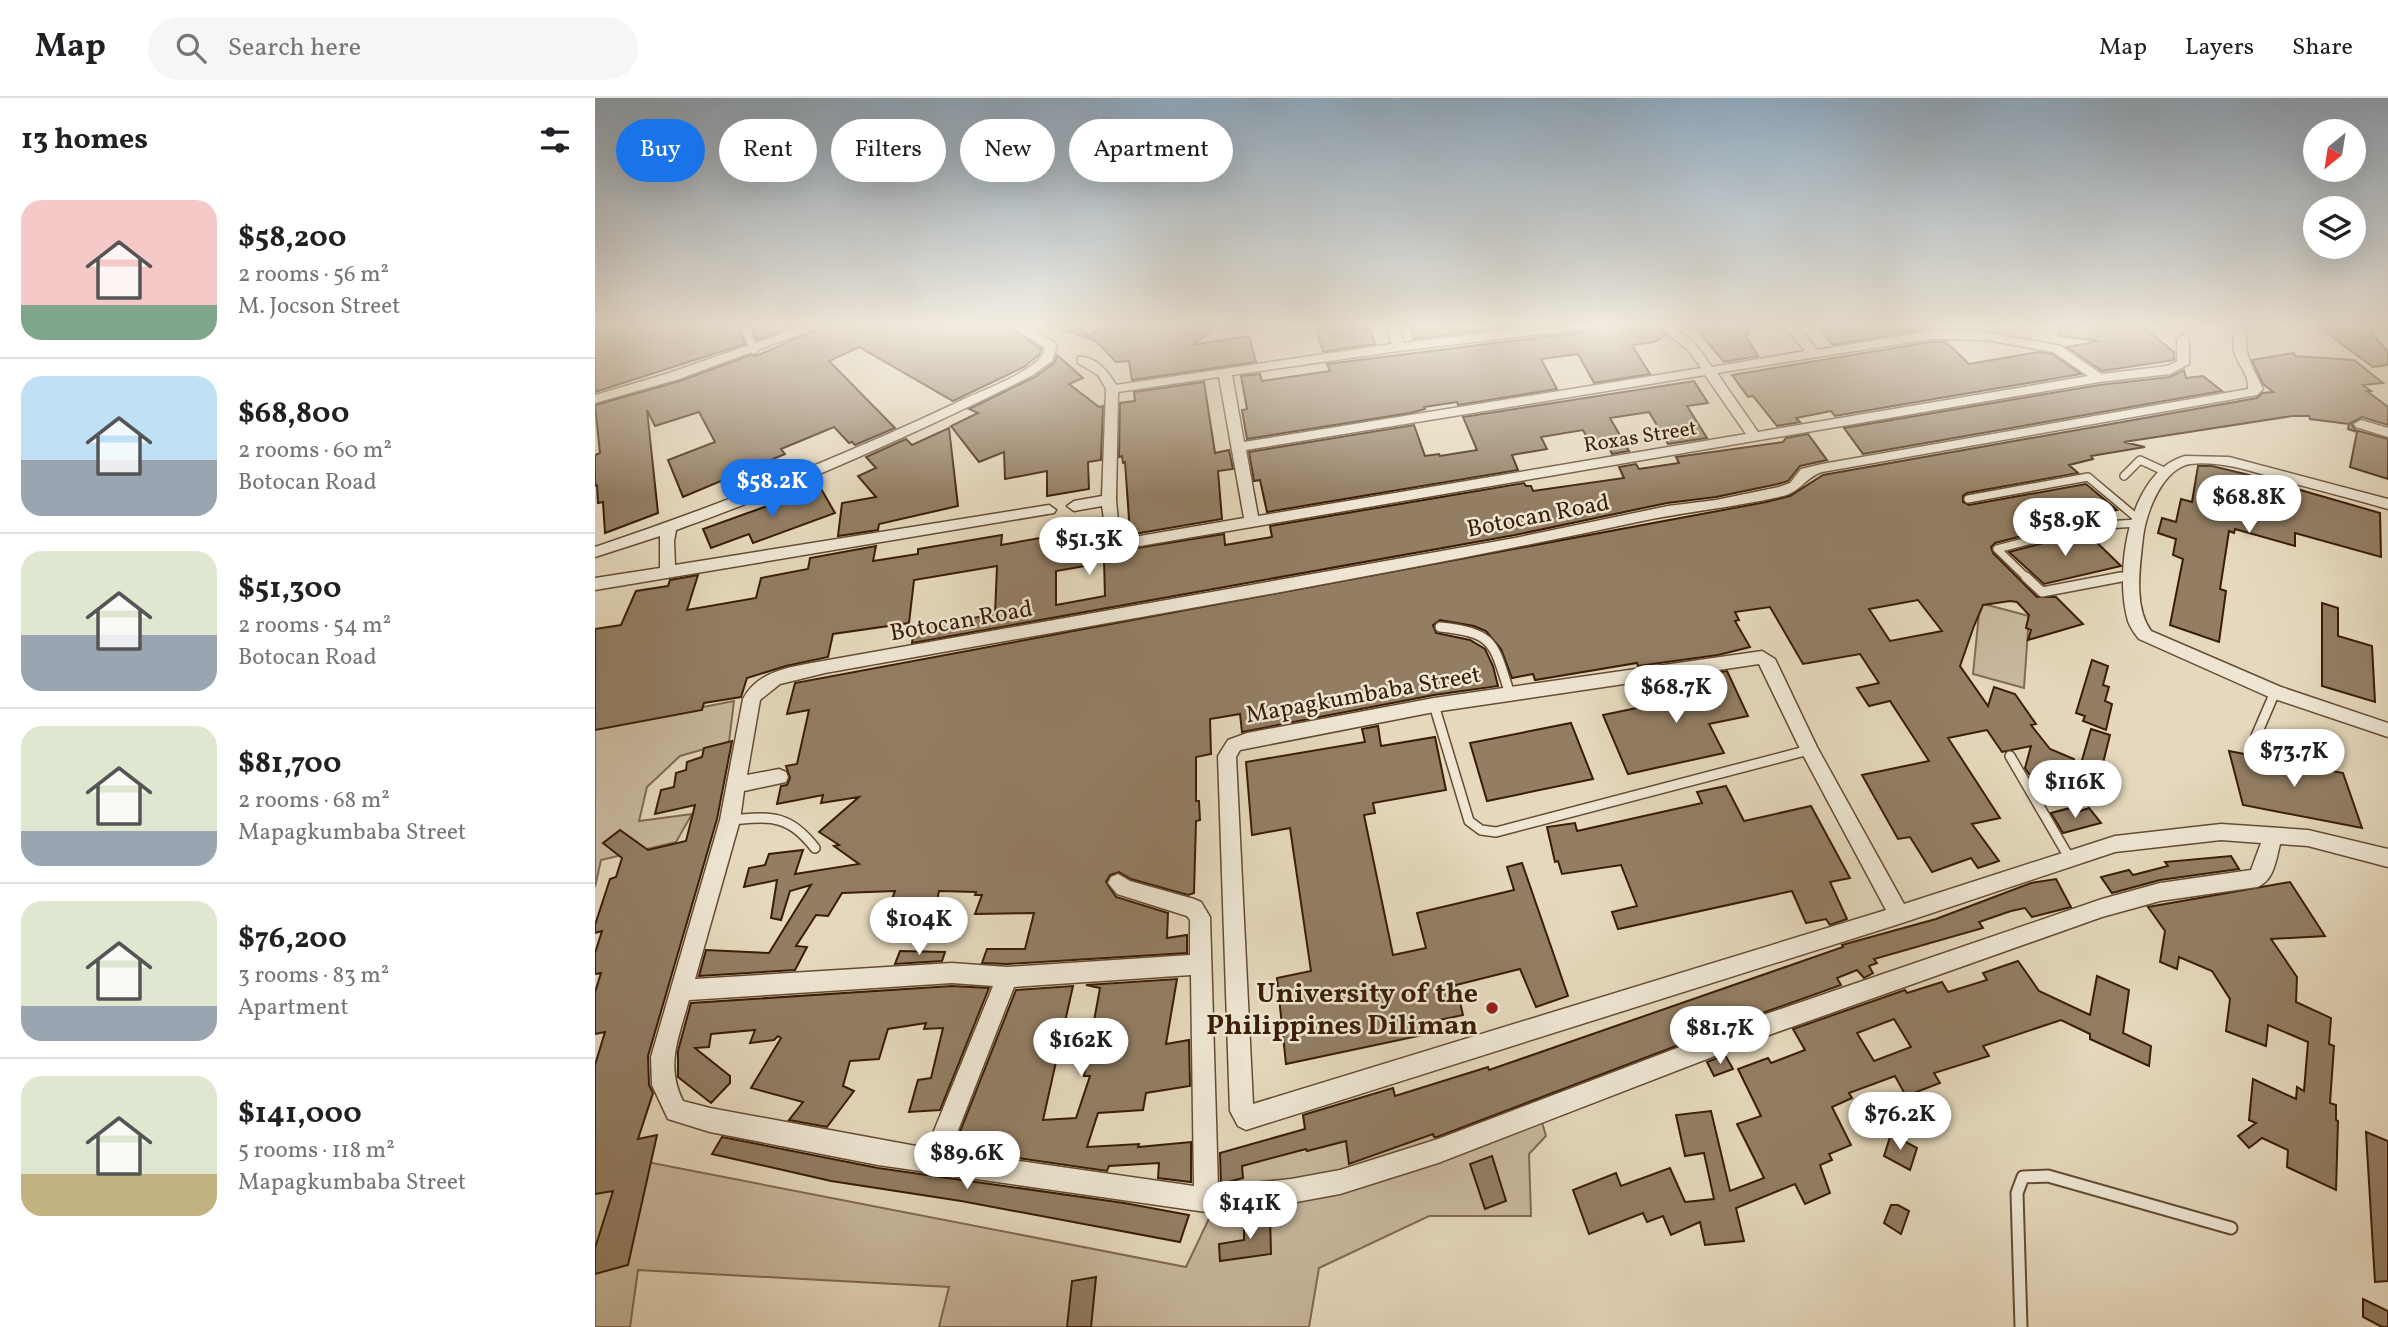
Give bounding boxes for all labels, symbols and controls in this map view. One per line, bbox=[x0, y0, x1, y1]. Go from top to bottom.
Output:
search box bbox=[148, 17, 638, 80]
text: Map bbox=[35, 25, 106, 71]
icon: search bbox=[172, 29, 210, 67]
text: Search here bbox=[228, 30, 361, 66]
text: Map bbox=[2099, 31, 2147, 65]
text: Layers bbox=[2185, 31, 2254, 65]
text: Share bbox=[2292, 31, 2353, 65]
text: 13 homes bbox=[21, 119, 148, 161]
chip: Buy bbox=[616, 119, 705, 182]
chip: Rent bbox=[719, 119, 817, 182]
chip: Filters bbox=[831, 119, 946, 182]
chip: New bbox=[960, 119, 1055, 182]
chip: Apartment bbox=[1069, 119, 1233, 182]
north arrow bbox=[2303, 119, 2366, 182]
map controls bbox=[2303, 119, 2366, 259]
icon: filters bbox=[536, 121, 574, 159]
button: layers bbox=[2303, 196, 2366, 259]
text: $58,200 bbox=[238, 217, 346, 259]
icon: home bbox=[77, 228, 161, 312]
text: 2 rooms · 56 m² bbox=[238, 259, 389, 291]
text: M. Jocson Street bbox=[238, 291, 400, 323]
text: $68,800 bbox=[238, 393, 349, 435]
icon: home bbox=[77, 404, 161, 488]
street label: Roxas Street bbox=[1582, 414, 1699, 461]
text: 2 rooms · 60 m² bbox=[238, 435, 392, 467]
pin: $58.2K bbox=[715, 460, 829, 519]
text: $58.2K bbox=[736, 466, 808, 498]
text: Botocan Road bbox=[238, 467, 377, 499]
pin: $68.8K bbox=[2192, 476, 2306, 535]
text: $68.8K bbox=[2212, 482, 2286, 514]
street label: Botocan Road bbox=[1464, 486, 1613, 547]
pin: $58.9K bbox=[2008, 498, 2122, 558]
text: $58.9K bbox=[2029, 505, 2101, 537]
pin: $51.3K bbox=[1032, 518, 1146, 577]
text: $51.3K bbox=[1055, 524, 1123, 556]
text: $51,300 bbox=[238, 568, 341, 610]
icon: home bbox=[77, 579, 161, 663]
street label: Botocan Road bbox=[887, 593, 1036, 651]
text: 2 rooms · 54 m² bbox=[238, 610, 391, 642]
text: Botocan Road bbox=[238, 642, 377, 674]
street label: Mapagkumbaba Street bbox=[1243, 659, 1483, 733]
pin: $68.7K bbox=[1619, 666, 1733, 725]
text: $68.7K bbox=[1640, 672, 1712, 704]
pin: $73.7K bbox=[2237, 730, 2351, 789]
text: $73.7K bbox=[2260, 736, 2328, 768]
text: $81,700 bbox=[238, 743, 341, 785]
icon: home bbox=[77, 754, 161, 838]
pin: $116K bbox=[2026, 760, 2124, 820]
text: $116K bbox=[2045, 767, 2105, 799]
text: 2 rooms · 68 m² bbox=[238, 785, 390, 817]
text: Mapagkumbaba Street bbox=[238, 817, 466, 849]
pin: $104K bbox=[870, 898, 968, 957]
text: $104K bbox=[886, 904, 952, 936]
text: $76,200 bbox=[238, 918, 347, 960]
icon: home bbox=[77, 929, 161, 1013]
text: 3 rooms · 83 m² bbox=[238, 960, 389, 992]
place label: University of the Philippines Diliman bbox=[1206, 975, 1478, 1046]
text: Apartment bbox=[238, 992, 349, 1024]
marker: University of the Philippines Diliman bbox=[1484, 1000, 1500, 1016]
pin: $81.7K bbox=[1663, 1006, 1777, 1066]
text: $81.7K bbox=[1686, 1013, 1754, 1045]
pin: $162K bbox=[1032, 1018, 1130, 1078]
text: $162K bbox=[1049, 1025, 1113, 1057]
text: $141,000 bbox=[238, 1093, 362, 1135]
pin: $76.2K bbox=[1843, 1093, 1957, 1152]
text: $76.2K bbox=[1864, 1099, 1936, 1131]
icon: home bbox=[77, 1104, 161, 1188]
pin: $89.6K bbox=[910, 1132, 1024, 1191]
text: 5 rooms · 118 m² bbox=[238, 1135, 395, 1167]
text: $89.6K bbox=[930, 1138, 1004, 1170]
text: Mapagkumbaba Street bbox=[238, 1167, 466, 1199]
pin: $141K bbox=[1201, 1182, 1299, 1241]
text: $141K bbox=[1219, 1188, 1281, 1220]

